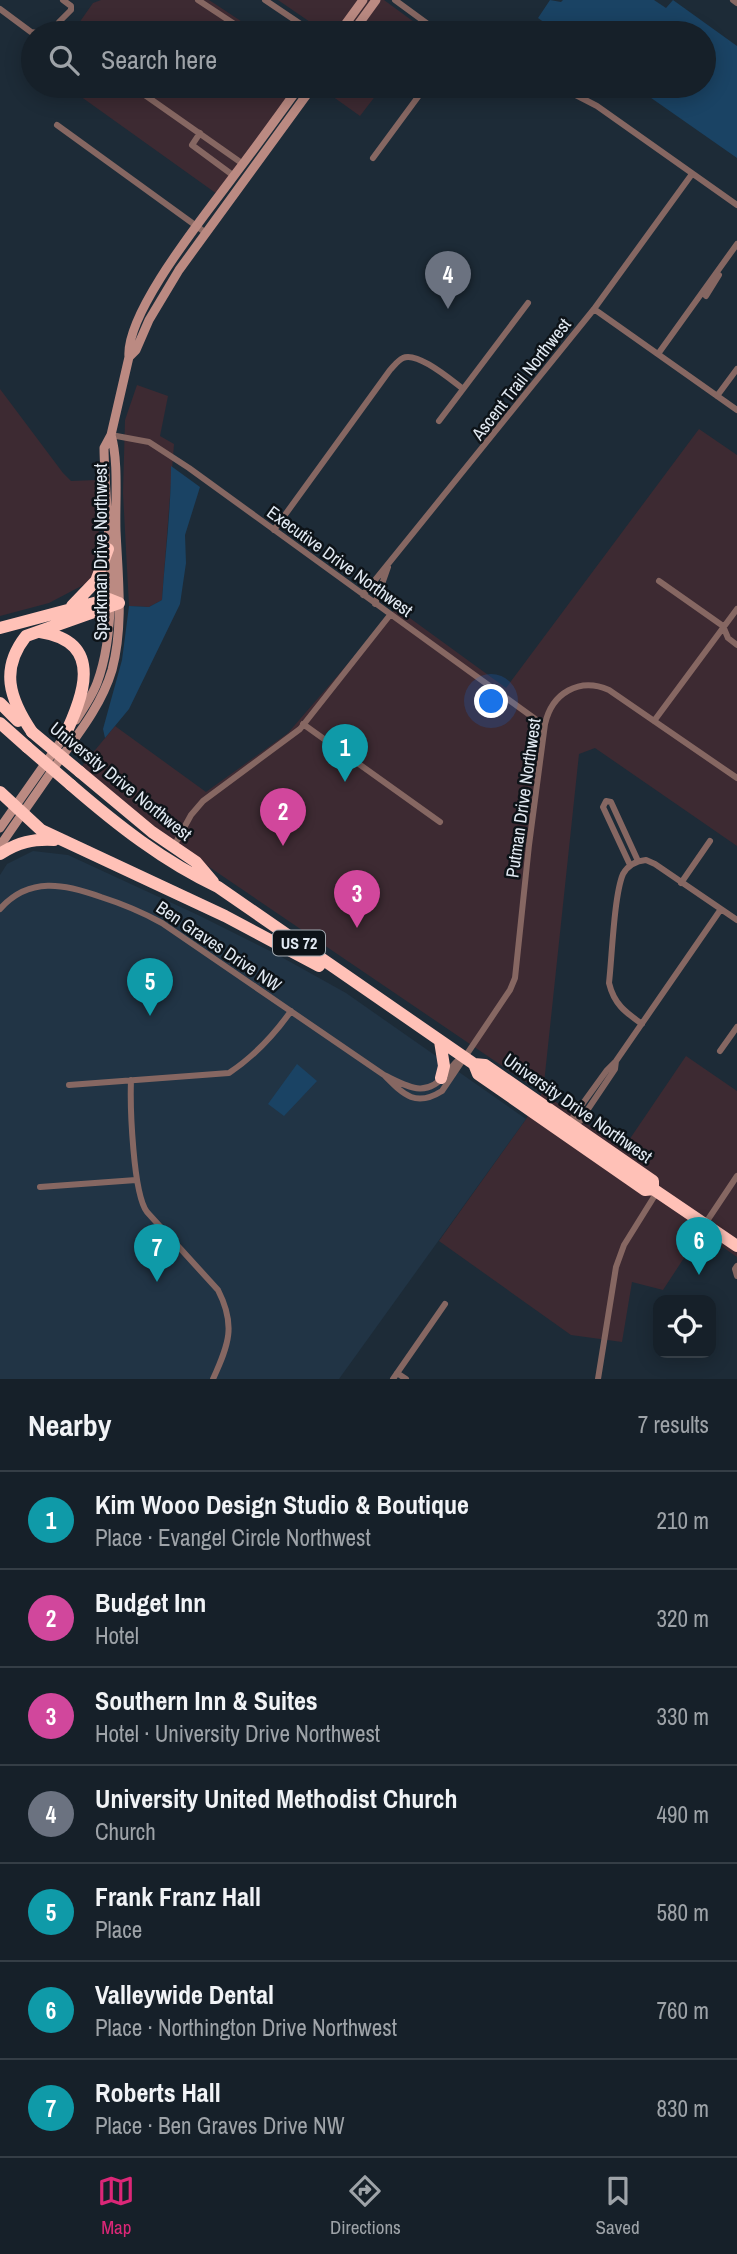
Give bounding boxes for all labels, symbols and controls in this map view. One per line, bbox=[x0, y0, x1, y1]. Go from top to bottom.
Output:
search box bbox=[21, 21, 716, 98]
icon: search bbox=[45, 41, 83, 79]
text: Search here bbox=[101, 42, 217, 77]
pin: 4 bbox=[425, 251, 471, 309]
street label: Ascent Trail Northwest bbox=[465, 313, 577, 446]
street label: Sparkman Drive Northwest bbox=[88, 463, 113, 641]
street label: Executive Drive Northwest bbox=[262, 500, 418, 622]
your location bbox=[474, 684, 508, 718]
street label: University Drive Northwest bbox=[45, 716, 197, 846]
street label: Putman Drive Northwest bbox=[499, 717, 547, 879]
pin: 1 bbox=[322, 724, 368, 782]
pin: 2 bbox=[260, 788, 306, 846]
pin: 3 bbox=[334, 870, 380, 928]
street label: Ben Graves Drive NW bbox=[151, 895, 287, 997]
road number: US 72 bbox=[273, 931, 325, 956]
pin: 5 bbox=[127, 958, 173, 1016]
street label: University Drive Northwest bbox=[499, 1047, 657, 1169]
pin: 6 bbox=[676, 1217, 722, 1275]
pin: 7 bbox=[134, 1224, 180, 1282]
map controls bbox=[653, 1295, 716, 1358]
button: locate bbox=[653, 1295, 716, 1358]
text: Nearby bbox=[28, 1405, 111, 1445]
text: 7 results bbox=[638, 1409, 709, 1440]
text: Kim Wooo Design Studio & Boutique bbox=[95, 1487, 469, 1522]
text: 1 bbox=[46, 1505, 56, 1536]
text: 210 m bbox=[657, 1505, 709, 1536]
text: Place · Evangel Circle Northwest bbox=[95, 1522, 371, 1553]
text: Budget Inn bbox=[95, 1585, 206, 1620]
text: 2 bbox=[46, 1603, 56, 1634]
text: 320 m bbox=[657, 1603, 709, 1634]
text: Hotel bbox=[95, 1620, 139, 1651]
text: Southern Inn & Suites bbox=[95, 1683, 318, 1718]
text: 3 bbox=[46, 1701, 56, 1732]
text: 330 m bbox=[657, 1701, 709, 1732]
text: Hotel · University Drive Northwest bbox=[95, 1718, 380, 1749]
text: University United Methodist Church bbox=[95, 1781, 458, 1816]
text: 4 bbox=[46, 1799, 56, 1830]
text: 490 m bbox=[657, 1799, 709, 1830]
text: Church bbox=[95, 1816, 156, 1847]
text: Frank Franz Hall bbox=[95, 1879, 261, 1914]
text: 5 bbox=[46, 1897, 56, 1928]
text: 580 m bbox=[657, 1897, 709, 1928]
text: Place bbox=[95, 1914, 142, 1945]
text: Valleywide Dental bbox=[95, 1977, 274, 2012]
text: 6 bbox=[46, 1995, 56, 2026]
text: 760 m bbox=[657, 1995, 709, 2026]
text: Place · Northington Drive Northwest bbox=[95, 2012, 397, 2043]
text: Roberts Hall bbox=[95, 2075, 221, 2110]
text: 7 bbox=[46, 2093, 56, 2124]
text: 830 m bbox=[657, 2093, 709, 2124]
text: Place · Ben Graves Drive NW bbox=[95, 2110, 344, 2141]
tab: Map bbox=[97, 2172, 135, 2240]
tab: Directions bbox=[330, 2172, 401, 2240]
tab: Saved bbox=[596, 2172, 640, 2240]

